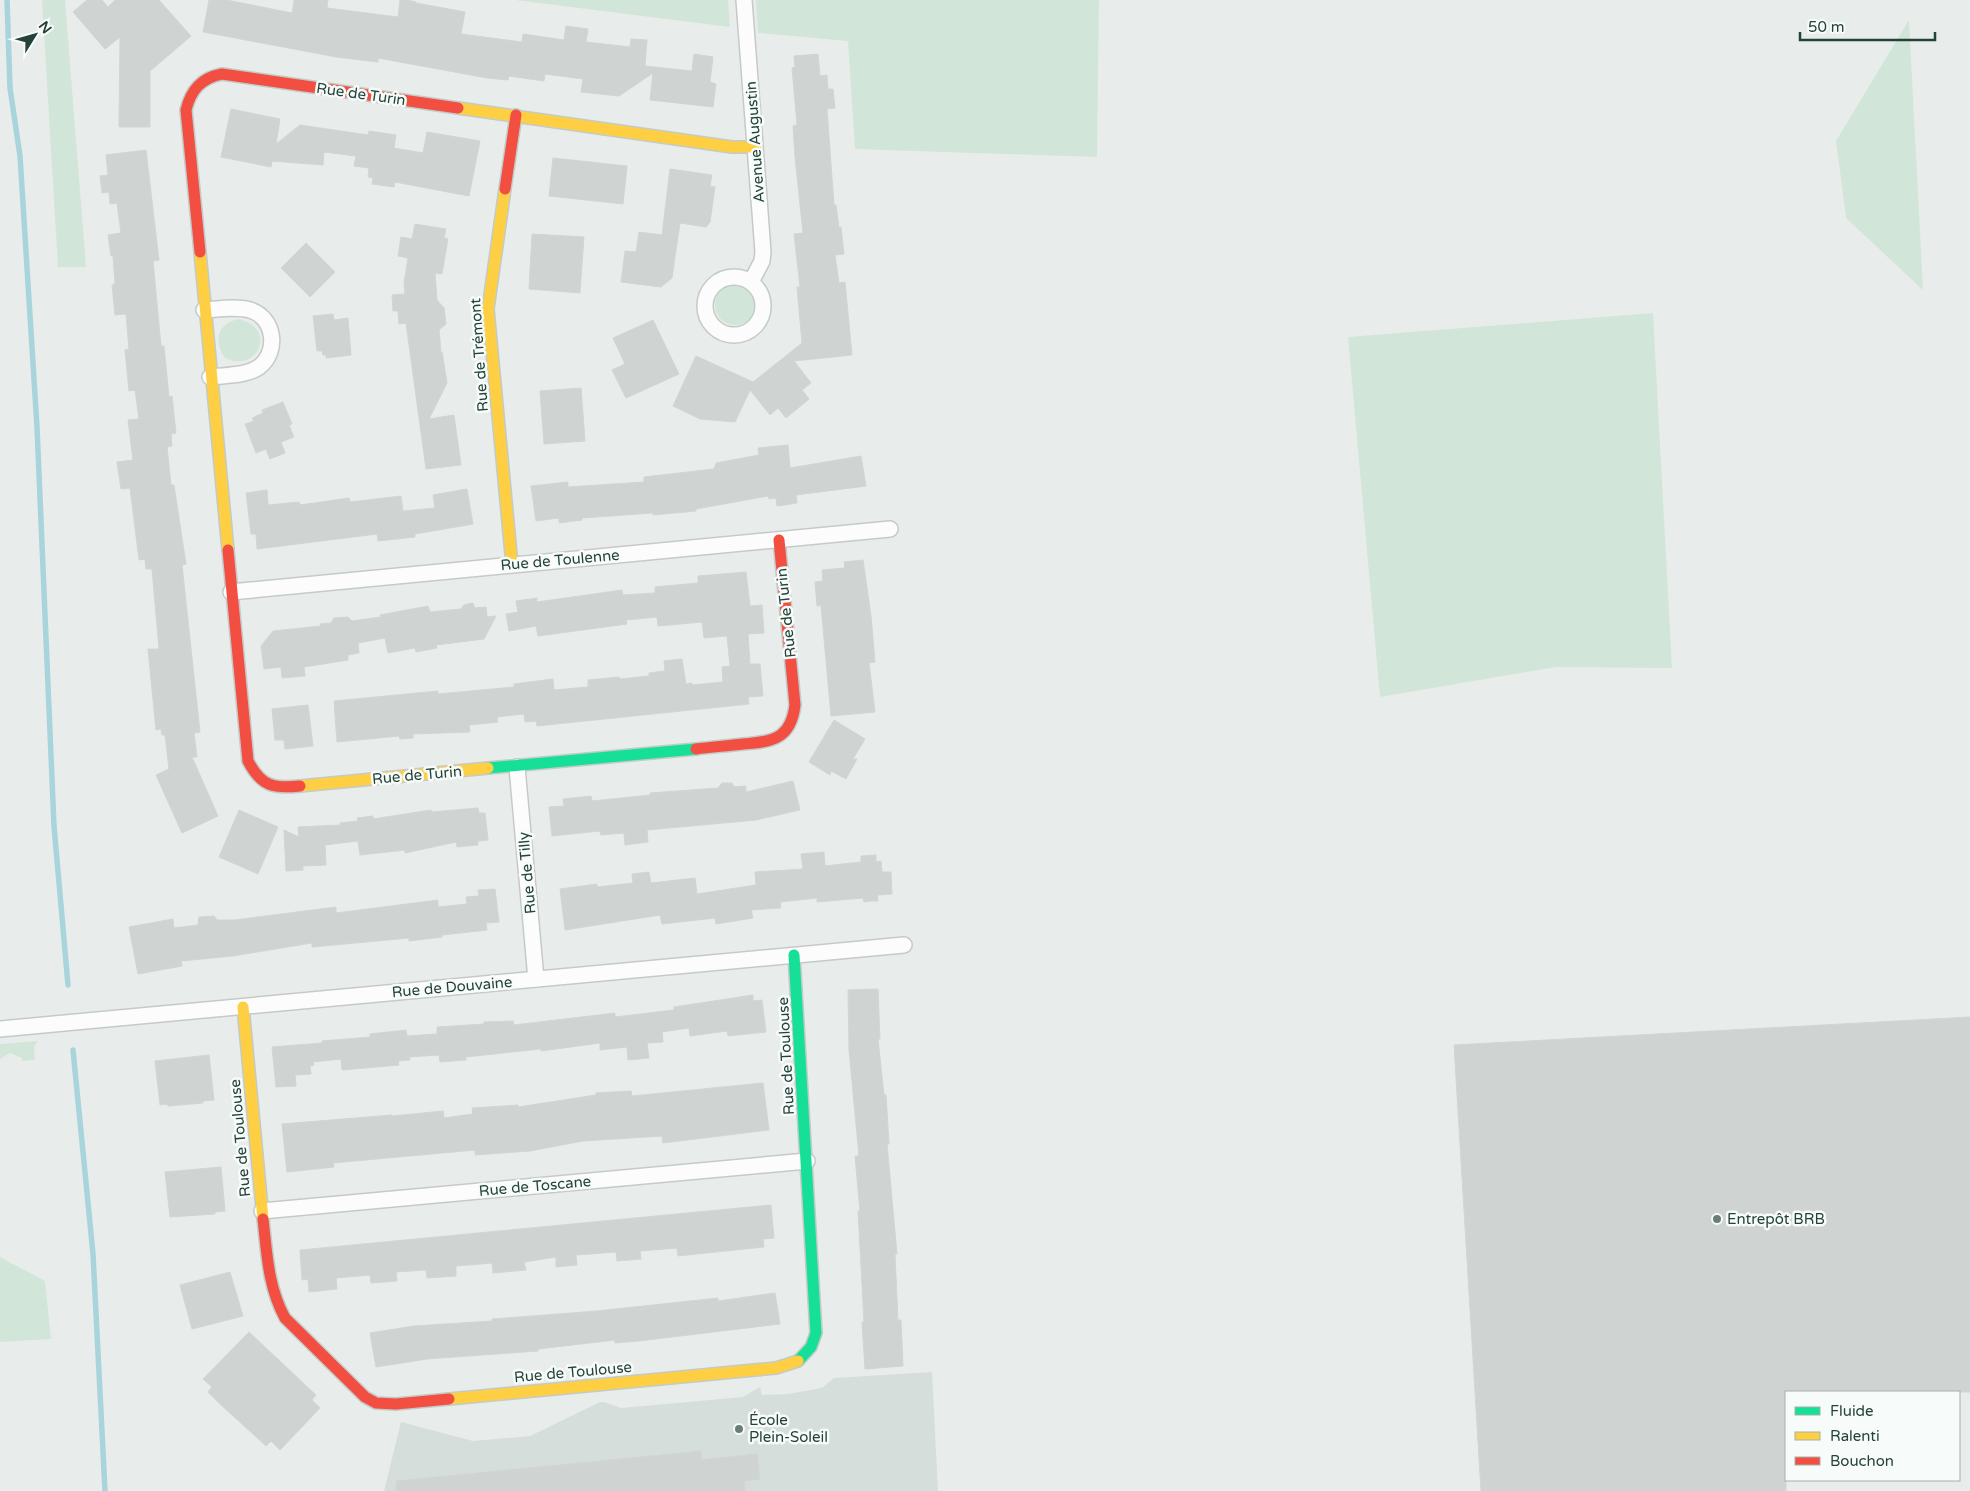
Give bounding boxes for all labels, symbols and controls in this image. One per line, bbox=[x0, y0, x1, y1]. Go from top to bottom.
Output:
north arrow bbox=[10, 10, 60, 60]
scale bar bbox=[1800, 10, 1935, 42]
text: N bbox=[35, 18, 55, 37]
text: 50 m bbox=[1808, 18, 1845, 36]
street label: Rue de Turin bbox=[315, 79, 407, 109]
street label: Avenue Augustin bbox=[742, 80, 768, 204]
street label: Rue de Trémont bbox=[466, 297, 492, 412]
street label: Rue de Toulenne bbox=[500, 546, 620, 574]
street label: Rue de Turin bbox=[772, 567, 800, 659]
street label: Rue de Turin bbox=[371, 762, 463, 788]
street label: Rue de Tilly bbox=[514, 831, 540, 915]
street label: Rue de Douvaine bbox=[391, 973, 513, 1001]
street label: Rue de Toulouse bbox=[774, 997, 798, 1115]
street label: Rue de Toulouse bbox=[226, 1078, 254, 1198]
street label: Rue de Toscane bbox=[478, 1172, 592, 1200]
place label: Entrepôt BRB bbox=[1727, 1210, 1825, 1228]
marker: Entrepôt BRB bbox=[1711, 1213, 1723, 1225]
street label: Rue de Toulouse bbox=[513, 1358, 633, 1386]
legend bbox=[1785, 1391, 1960, 1481]
text: Fluide bbox=[1830, 1402, 1874, 1420]
place label: École Plein-Soleil bbox=[749, 1411, 828, 1446]
marker: École Plein-Soleil bbox=[733, 1423, 745, 1435]
text: Ralenti bbox=[1830, 1427, 1880, 1445]
text: Bouchon bbox=[1830, 1452, 1894, 1470]

